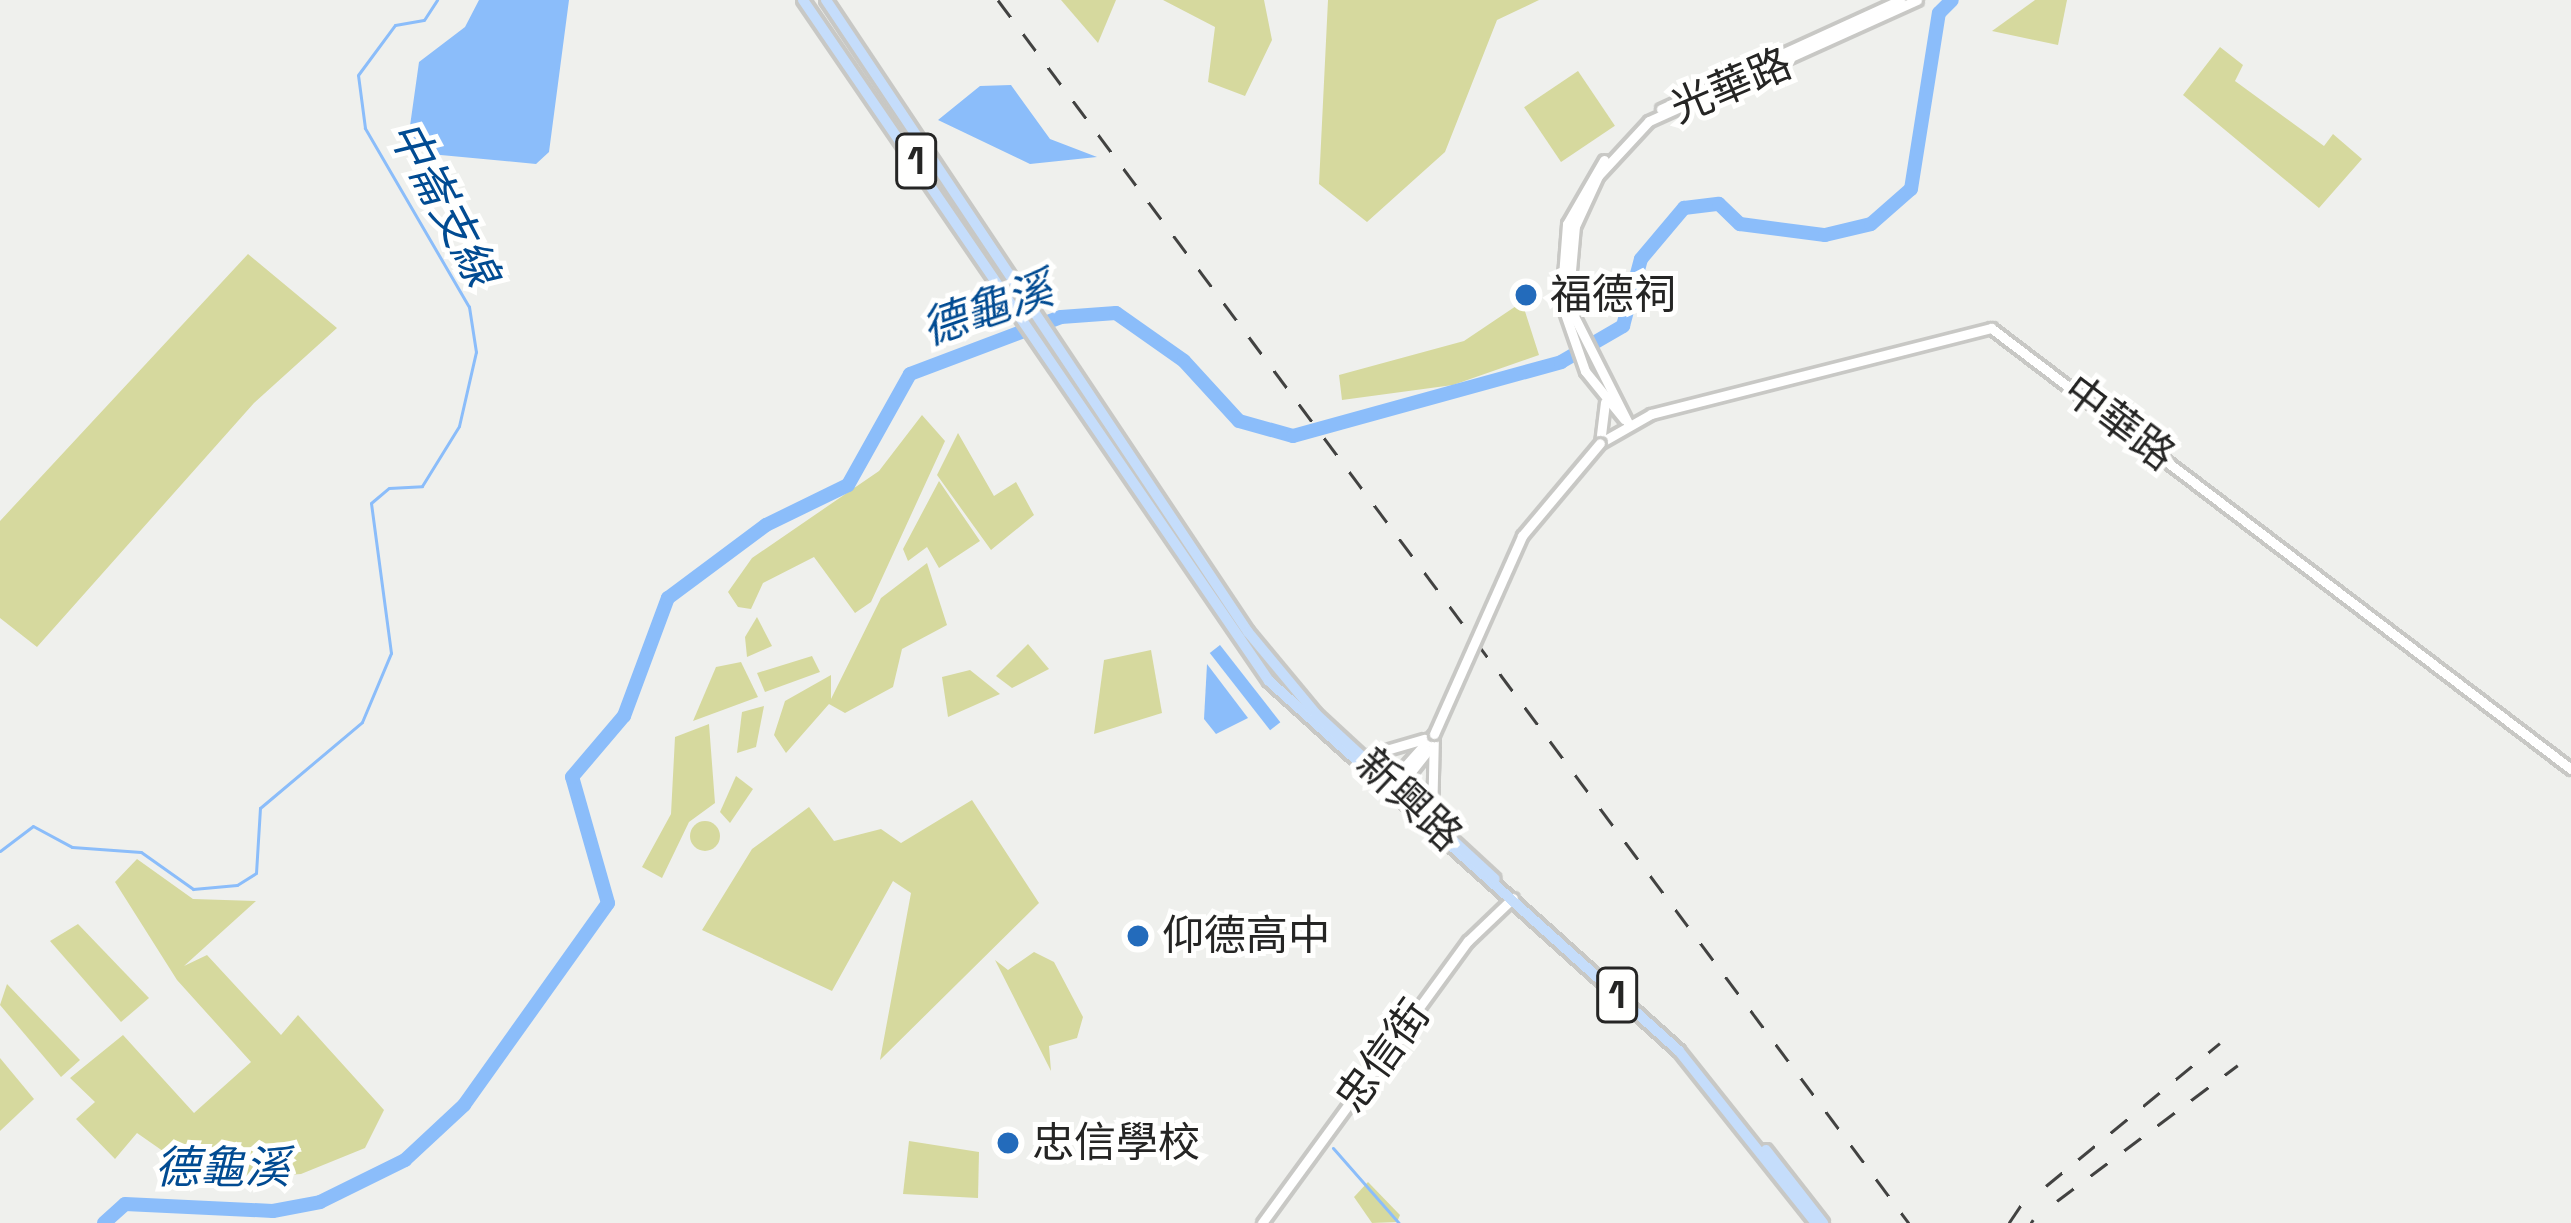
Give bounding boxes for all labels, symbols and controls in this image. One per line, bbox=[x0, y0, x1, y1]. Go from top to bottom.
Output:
street label: 光華路 bbox=[1663, 38, 1799, 134]
water label: 中崙支線 bbox=[377, 111, 509, 295]
road number: 1 bbox=[895, 128, 937, 194]
water label: 德龜溪 bbox=[914, 261, 1060, 357]
place label: 福德祠 bbox=[1550, 270, 1676, 320]
marker: 福德祠 bbox=[1513, 282, 1539, 308]
street label: 中華路 bbox=[2054, 365, 2184, 481]
street label: 新興路 bbox=[1346, 739, 1472, 861]
place label: 仰德高中 bbox=[1162, 911, 1330, 961]
marker: 仰德高中 bbox=[1125, 923, 1151, 949]
road number: 1 bbox=[1596, 962, 1638, 1028]
street label: 忠信街 bbox=[1326, 990, 1440, 1122]
place label: 忠信學校 bbox=[1032, 1118, 1200, 1168]
marker: 忠信學校 bbox=[995, 1130, 1021, 1156]
water label: 德龜溪 bbox=[155, 1141, 289, 1195]

